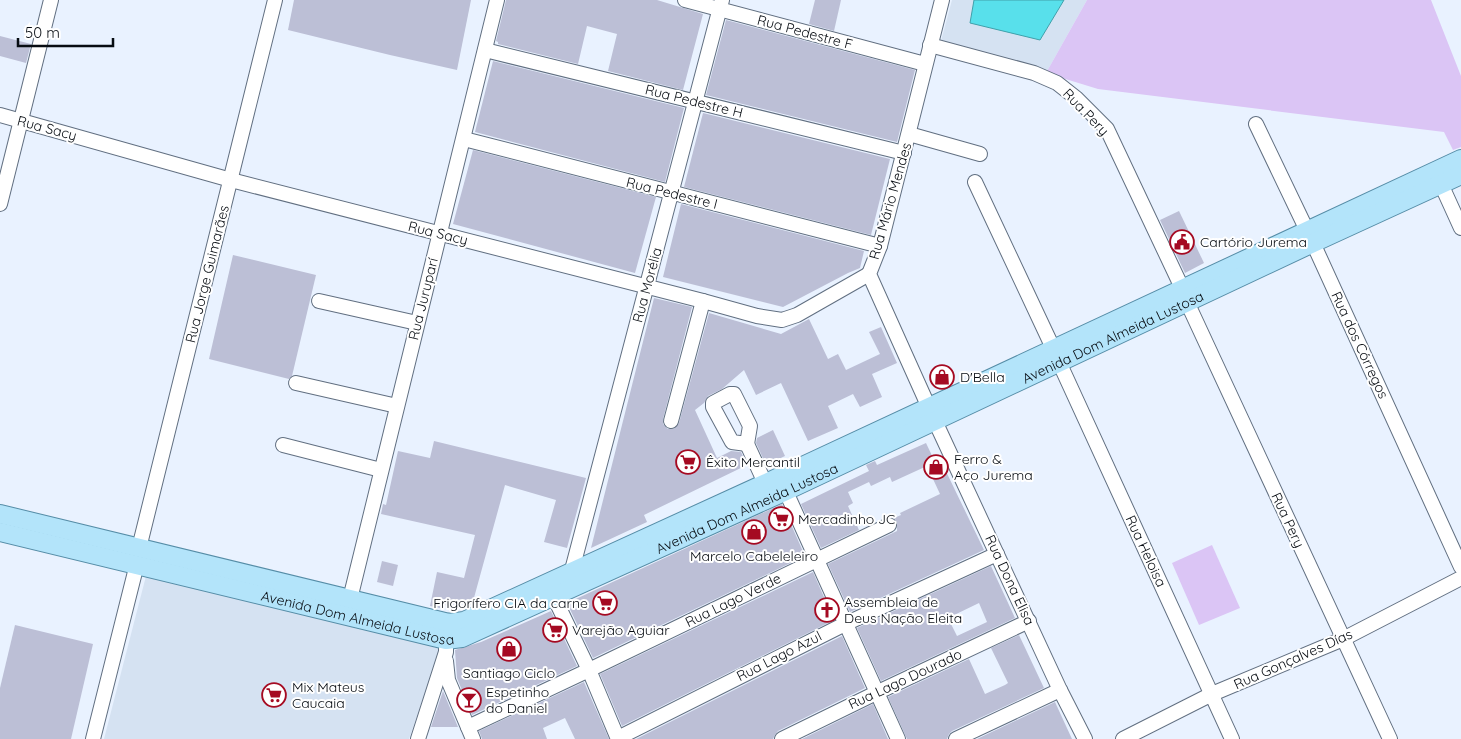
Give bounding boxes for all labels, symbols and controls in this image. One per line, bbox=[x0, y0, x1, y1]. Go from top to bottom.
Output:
street label: Rua Pedestre F bbox=[755, 11, 855, 53]
scale bar bbox=[18, 15, 112, 47]
text: 50 m bbox=[25, 23, 60, 42]
street label: Rua Pedestre H bbox=[643, 80, 745, 122]
street label: Rua Pery bbox=[1059, 85, 1113, 139]
street label: Rua Sacy bbox=[15, 111, 79, 145]
street label: Rua Mário Mendes bbox=[865, 140, 915, 262]
street label: Rua Pedestre I bbox=[624, 173, 720, 213]
street label: Rua Jorge Guimarães bbox=[181, 203, 233, 345]
street label: Rua Sacy bbox=[406, 217, 470, 249]
public building icon: Cartório Jurema bbox=[1169, 229, 1195, 255]
place label: Cartório Jurema bbox=[1200, 233, 1307, 251]
street label: Rua Morélia bbox=[628, 245, 666, 325]
street label: Rua Juruparí bbox=[404, 256, 442, 342]
street label: Avenida Dom Almeida Lustosa bbox=[1019, 287, 1206, 388]
street label: Rua dos Córregos bbox=[1327, 289, 1393, 401]
shop icon: D'Bella bbox=[929, 364, 955, 390]
place label: D'Bella bbox=[960, 368, 1005, 386]
supermarket icon: Êxito Mercantil bbox=[675, 449, 701, 475]
place label: Ferro & Aço Jurema bbox=[954, 450, 1033, 484]
place label: Êxito Mercantil bbox=[706, 453, 800, 471]
shop icon: Ferro & Aço Jurema bbox=[923, 454, 949, 480]
street label: Avenida Dom Almeida Lustosa bbox=[653, 459, 841, 558]
street label: Rua Pery bbox=[1267, 489, 1309, 551]
supermarket icon: Mercadinho JC bbox=[768, 506, 794, 532]
place label: Mercadinho JC bbox=[798, 510, 895, 528]
street label: Rua Heloisa bbox=[1122, 512, 1170, 590]
shop icon: Marcelo Cabeleleiro bbox=[741, 519, 767, 545]
street label: Rua Dona Elisa bbox=[981, 532, 1039, 628]
place label: Marcelo Cabeleleiro bbox=[690, 547, 818, 565]
street label: Rua Lago Verde bbox=[682, 569, 784, 631]
street label: Avenida Dom Almeida Lustosa bbox=[259, 587, 455, 649]
supermarket icon: Frigorífero CIA da carne bbox=[592, 590, 618, 616]
place label: Assembleia de Deus Nação Eleita bbox=[844, 593, 962, 627]
place label: Frigorífero CIA da carne bbox=[433, 594, 588, 612]
church icon: Assembleia de Deus Nação Eleita bbox=[814, 597, 840, 623]
supermarket icon: Varejão Aguiar bbox=[542, 617, 568, 643]
place label: Varejão Aguiar bbox=[572, 621, 670, 639]
street label: Rua Gonçalves Días bbox=[1231, 625, 1355, 693]
street label: Rua Lago Azul bbox=[733, 627, 825, 685]
shop icon: Santiago Ciclo bbox=[496, 636, 522, 662]
street label: Rua Lago Dourado bbox=[845, 645, 965, 713]
place label: Santiago Ciclo bbox=[463, 664, 555, 682]
place label: Mix Mateus Caucaia bbox=[292, 678, 364, 712]
supermarket icon: Mix Mateus Caucaia bbox=[261, 682, 287, 708]
place label: Espetinho do Daniel bbox=[486, 683, 549, 717]
bar icon: Espetinho do Daniel bbox=[456, 687, 482, 713]

